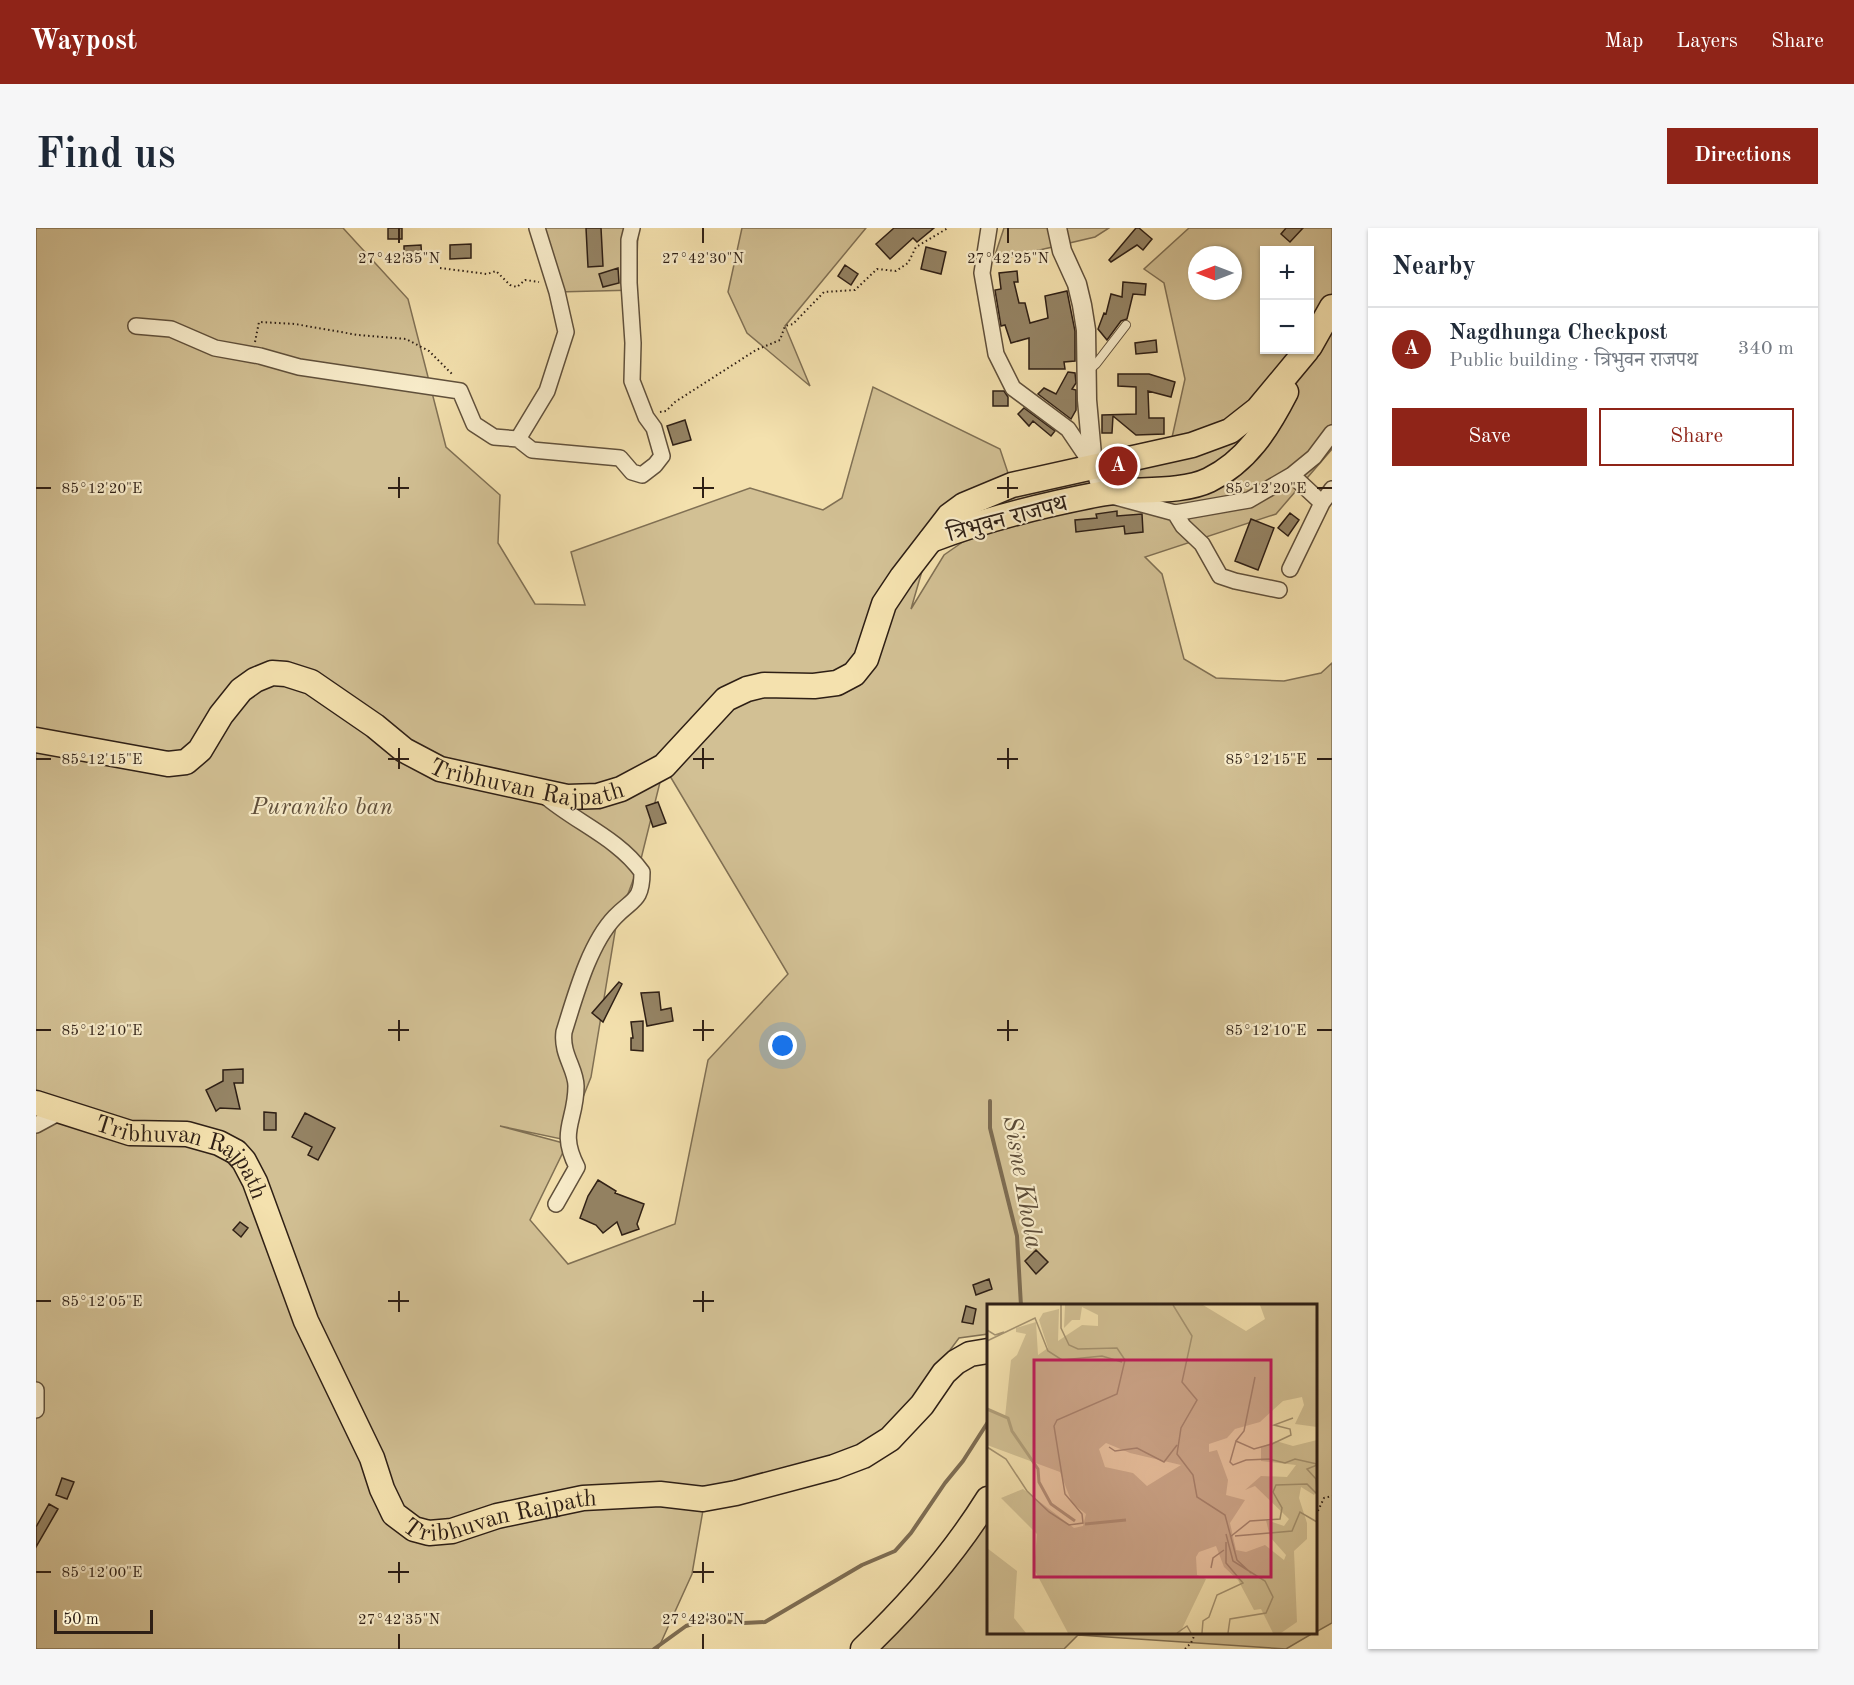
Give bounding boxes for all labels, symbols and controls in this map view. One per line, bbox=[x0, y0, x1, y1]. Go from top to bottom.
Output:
text: Waypost bbox=[30, 28, 137, 56]
text: Map bbox=[1604, 31, 1643, 52]
text: Layers bbox=[1676, 31, 1738, 52]
text: Share bbox=[1771, 31, 1824, 52]
button: Directions bbox=[1667, 128, 1818, 184]
text: Find us bbox=[36, 135, 175, 177]
north arrow bbox=[1188, 246, 1242, 300]
map controls bbox=[1260, 246, 1314, 354]
button: + bbox=[1260, 246, 1314, 300]
text: 27°42'35"N bbox=[358, 252, 440, 267]
text: 27°42'30"N bbox=[662, 252, 744, 267]
text: 27°42'25"N bbox=[967, 252, 1049, 267]
text: Nearby bbox=[1392, 254, 1476, 280]
button: − bbox=[1260, 300, 1314, 354]
text: Nagdhunga Checkpost bbox=[1449, 322, 1668, 344]
text: A bbox=[1404, 339, 1419, 359]
text: 340 m bbox=[1738, 339, 1794, 359]
text: Public building · त्रिभुवन राजपथ bbox=[1449, 351, 1698, 371]
button: Save bbox=[1392, 408, 1587, 466]
button: Share bbox=[1599, 408, 1794, 466]
pin: A bbox=[1098, 444, 1138, 488]
text: 85°12'20"E bbox=[62, 482, 142, 497]
text: 85°12'20"E bbox=[1226, 482, 1306, 497]
street label: त्रिभुवन राजपथ bbox=[943, 488, 1072, 549]
text: 85°12'15"E bbox=[62, 753, 142, 768]
text: 85°12'15"E bbox=[1226, 753, 1306, 768]
street label: Tribhuvan Rajpath bbox=[424, 755, 627, 812]
park label: Puraniko ban bbox=[250, 796, 393, 820]
text: 85°12'10"E bbox=[62, 1024, 142, 1039]
text: 85°12'10"E bbox=[1226, 1024, 1306, 1039]
your location bbox=[768, 1031, 797, 1060]
street label: Tribhuvan Rajpath bbox=[92, 1113, 270, 1203]
water label: Sisne Khola bbox=[998, 1114, 1047, 1251]
text: 85°12'05"E bbox=[62, 1295, 142, 1310]
inset map bbox=[987, 1304, 1317, 1634]
street label: Tribhuvan Rajpath bbox=[397, 1487, 597, 1547]
text: 85°12'00"E bbox=[62, 1566, 142, 1581]
scale bar bbox=[54, 1607, 153, 1634]
text: 50 m bbox=[63, 1612, 99, 1628]
text: 27°42'35"N bbox=[358, 1613, 440, 1628]
text: 27°42'30"N bbox=[662, 1613, 744, 1628]

